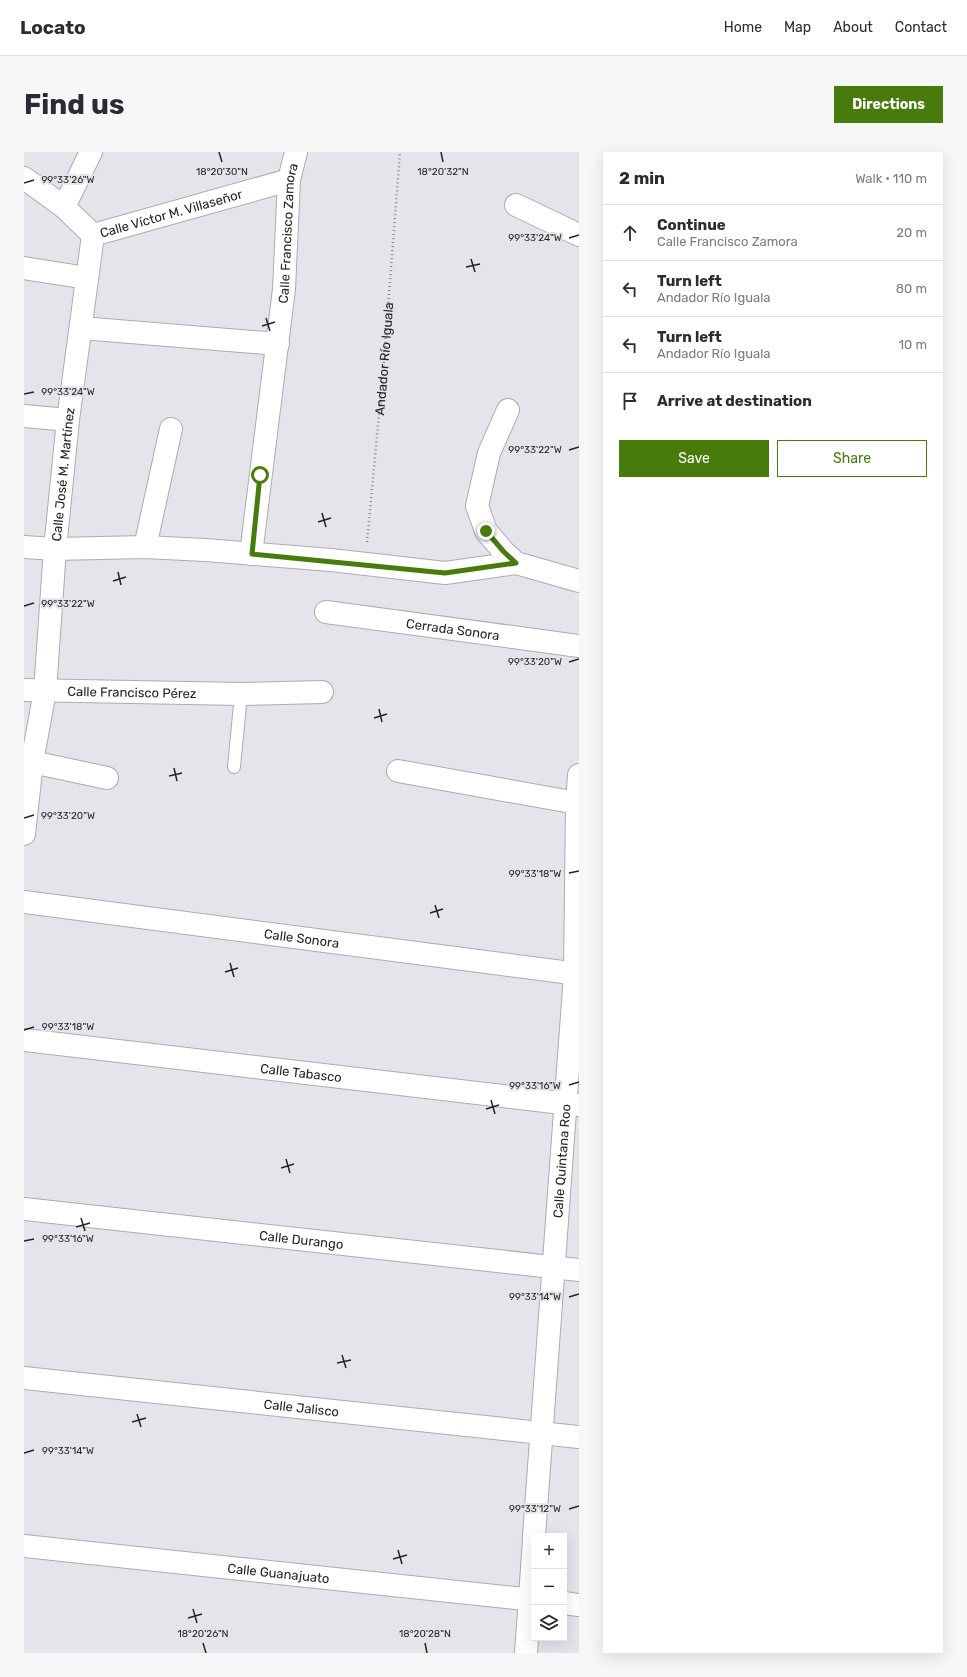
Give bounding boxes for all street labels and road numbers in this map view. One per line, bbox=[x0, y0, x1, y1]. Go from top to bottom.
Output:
street label: Calle Francisco Zamora bbox=[275, 162, 301, 304]
street label: Calle Víctor M. Villaseñor bbox=[98, 186, 244, 241]
street label: Andador Río Iguala bbox=[372, 302, 396, 416]
street label: Calle José M. Martínez bbox=[49, 406, 78, 542]
street label: Cerrada Sonora bbox=[405, 616, 500, 643]
street label: Calle Francisco Pérez bbox=[67, 684, 197, 701]
street label: Calle Sonora bbox=[263, 926, 340, 951]
street label: Calle Tabasco bbox=[259, 1061, 343, 1085]
street label: Calle Quintana Roo bbox=[550, 1104, 573, 1219]
street label: Calle Durango bbox=[258, 1228, 344, 1252]
street label: Calle Jalisco bbox=[263, 1397, 340, 1419]
street label: Calle Guanajuato bbox=[227, 1561, 330, 1586]

